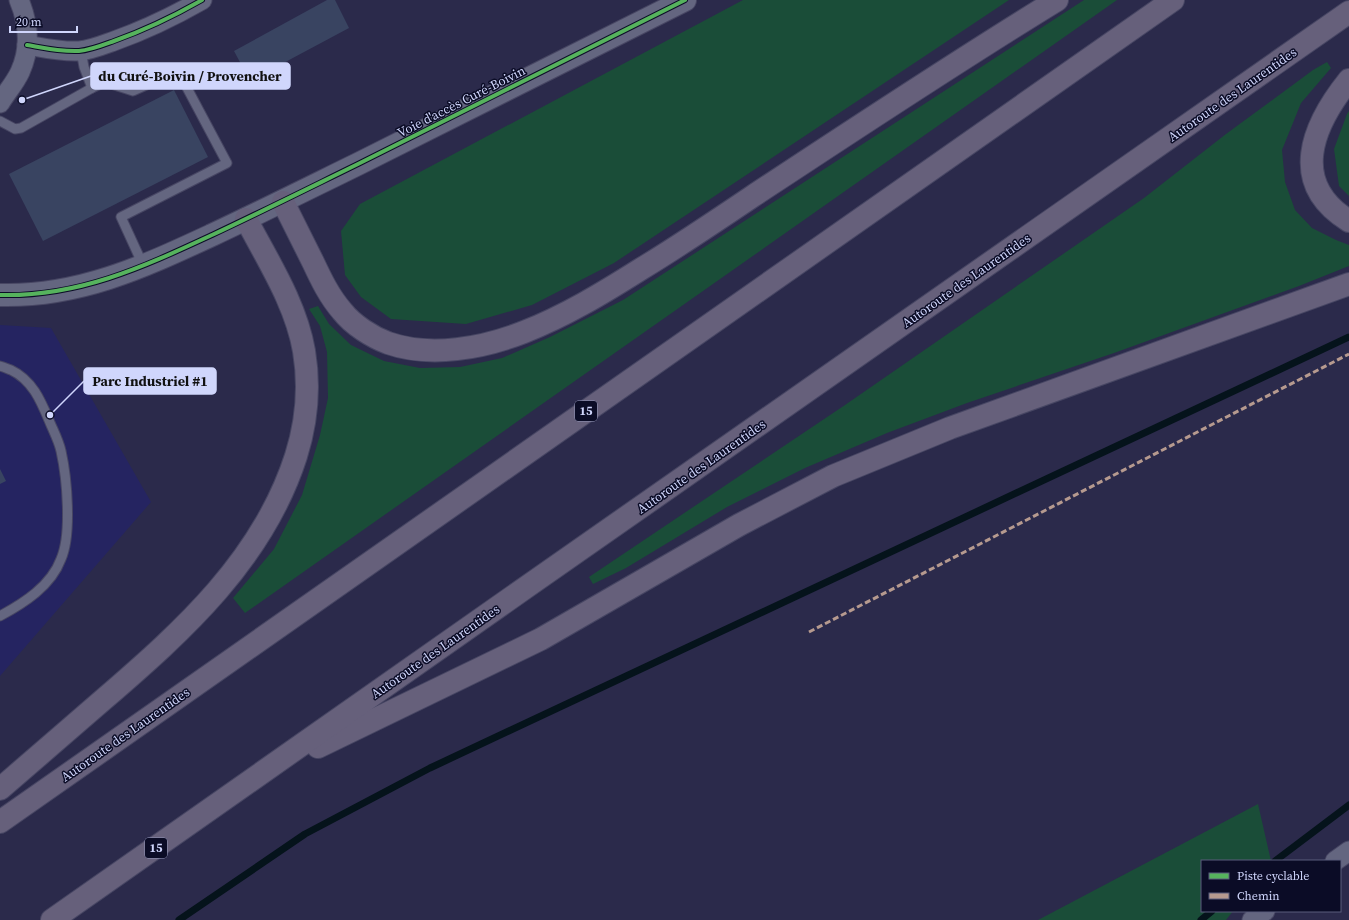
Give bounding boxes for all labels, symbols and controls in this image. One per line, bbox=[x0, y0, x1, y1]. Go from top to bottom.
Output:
scale bar bbox=[10, 8, 77, 34]
text: 20 m bbox=[16, 14, 42, 30]
street label: Autoroute des Laurentides bbox=[1165, 43, 1300, 145]
street label: Voie d'accès Curé-Boivin bbox=[394, 62, 528, 141]
callout: du Curé-Boivin / Provencher bbox=[91, 63, 290, 89]
text: du Curé-Boivin / Provencher bbox=[98, 66, 282, 86]
street label: Autoroute des Laurentides bbox=[899, 229, 1034, 331]
callout: Parc Industriel #1 bbox=[84, 368, 216, 394]
text: Parc Industriel #1 bbox=[92, 371, 208, 391]
road number: 15 bbox=[575, 401, 597, 421]
street label: Autoroute des Laurentides bbox=[634, 415, 769, 517]
street label: Autoroute des Laurentides bbox=[368, 600, 503, 702]
street label: Autoroute des Laurentides bbox=[58, 683, 193, 785]
road number: 15 bbox=[145, 838, 167, 858]
legend bbox=[1201, 860, 1341, 912]
text: Piste cyclable bbox=[1237, 868, 1309, 884]
text: Chemin bbox=[1237, 888, 1280, 904]

